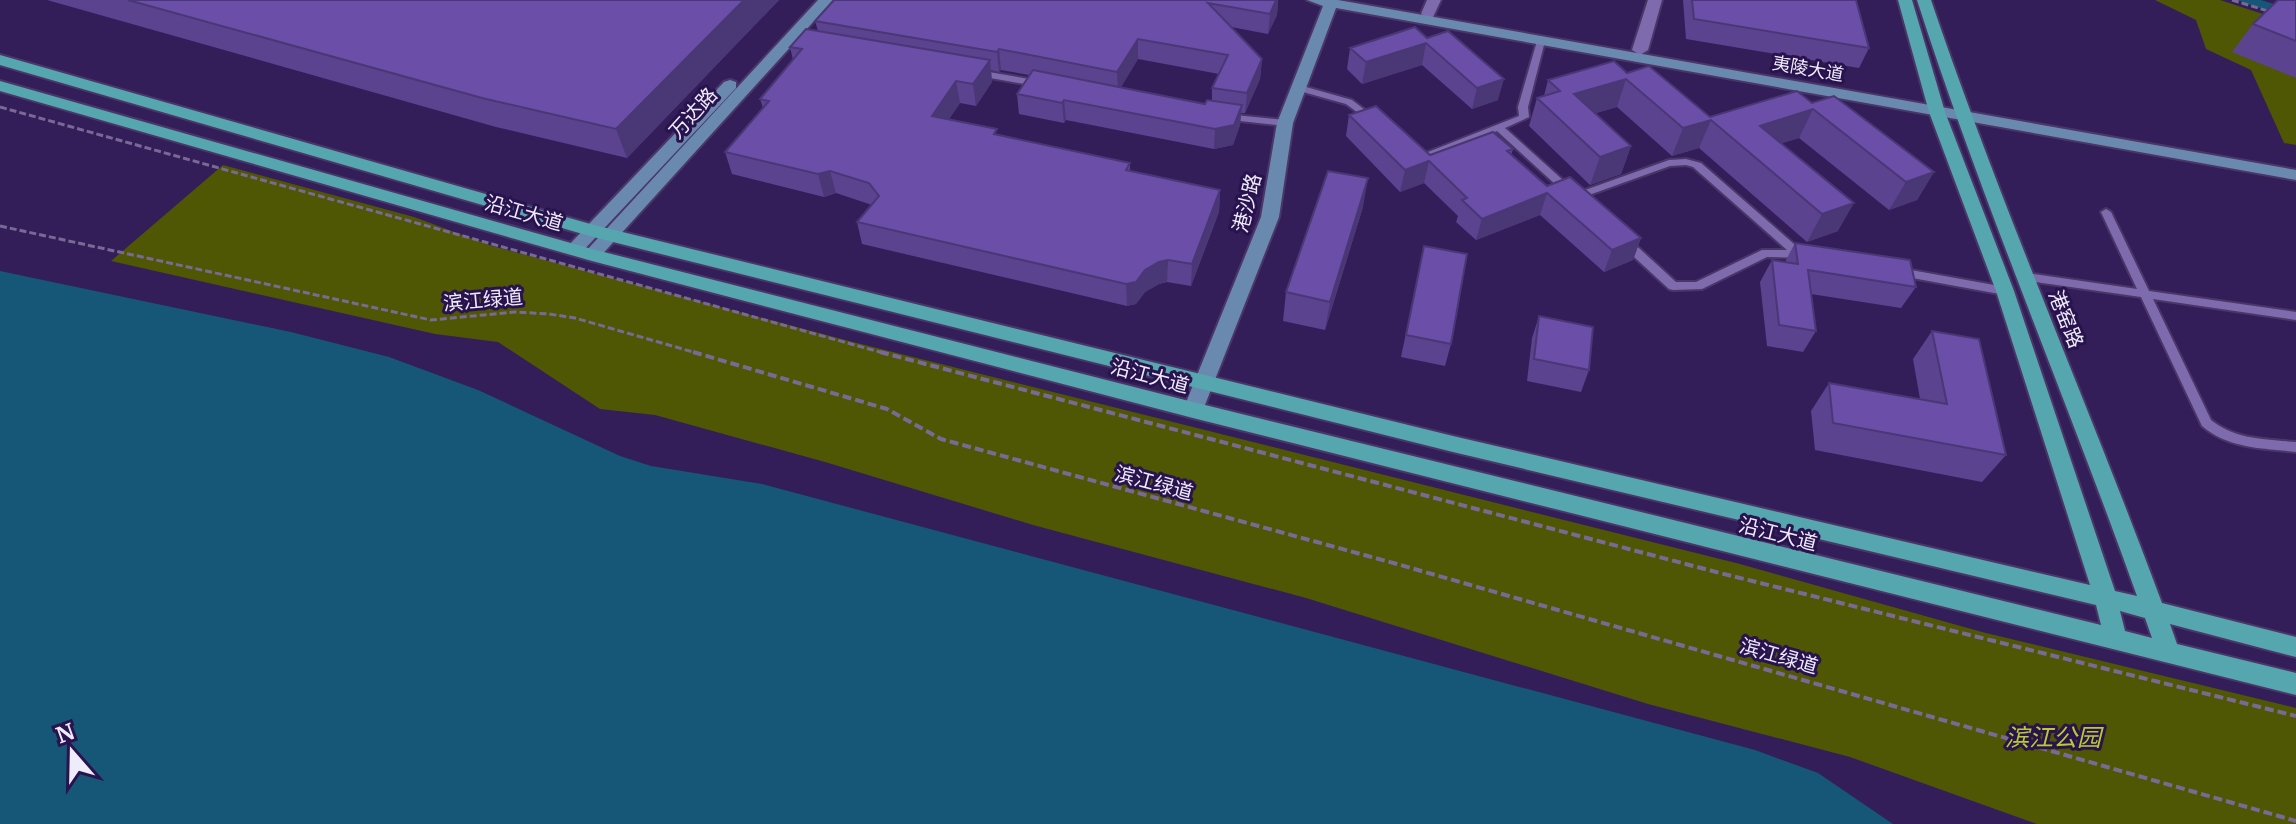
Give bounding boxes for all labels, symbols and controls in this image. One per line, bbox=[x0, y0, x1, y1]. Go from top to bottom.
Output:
street label: 夷陵大道 bbox=[1771, 51, 1846, 86]
street label: 万达路 bbox=[663, 82, 722, 143]
street label: 港沙路 bbox=[1227, 171, 1266, 235]
street label: 沿江大道 bbox=[482, 189, 566, 236]
street label: 滨江绿道 bbox=[442, 284, 524, 315]
street label: 港窑路 bbox=[2044, 286, 2089, 351]
street label: 沿江大道 bbox=[1108, 353, 1192, 398]
street label: 滨江绿道 bbox=[1112, 460, 1196, 505]
street label: 沿江大道 bbox=[1736, 512, 1820, 555]
street label: 滨江绿道 bbox=[1737, 632, 1821, 679]
north arrow bbox=[32, 712, 112, 792]
text: N bbox=[52, 717, 79, 749]
park label: 滨江公园 bbox=[2005, 722, 2104, 753]

